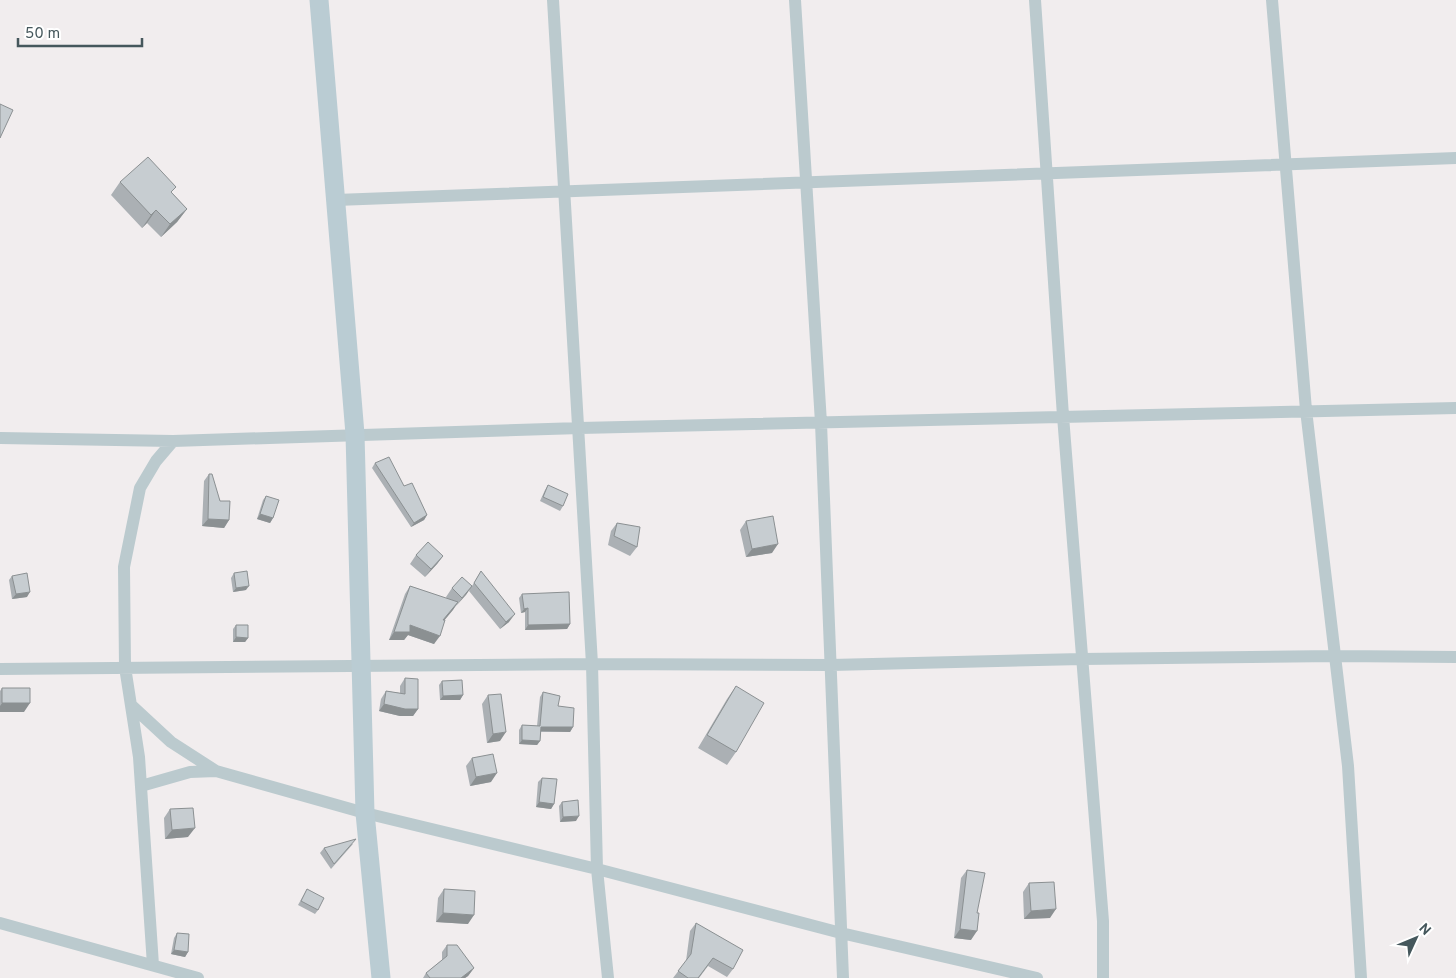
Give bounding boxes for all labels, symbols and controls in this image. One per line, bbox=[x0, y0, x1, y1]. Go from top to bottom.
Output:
scale bar bbox=[18, 15, 141, 47]
text: 50 m bbox=[25, 25, 60, 44]
north arrow bbox=[1391, 913, 1441, 963]
text: N bbox=[1415, 920, 1434, 940]

